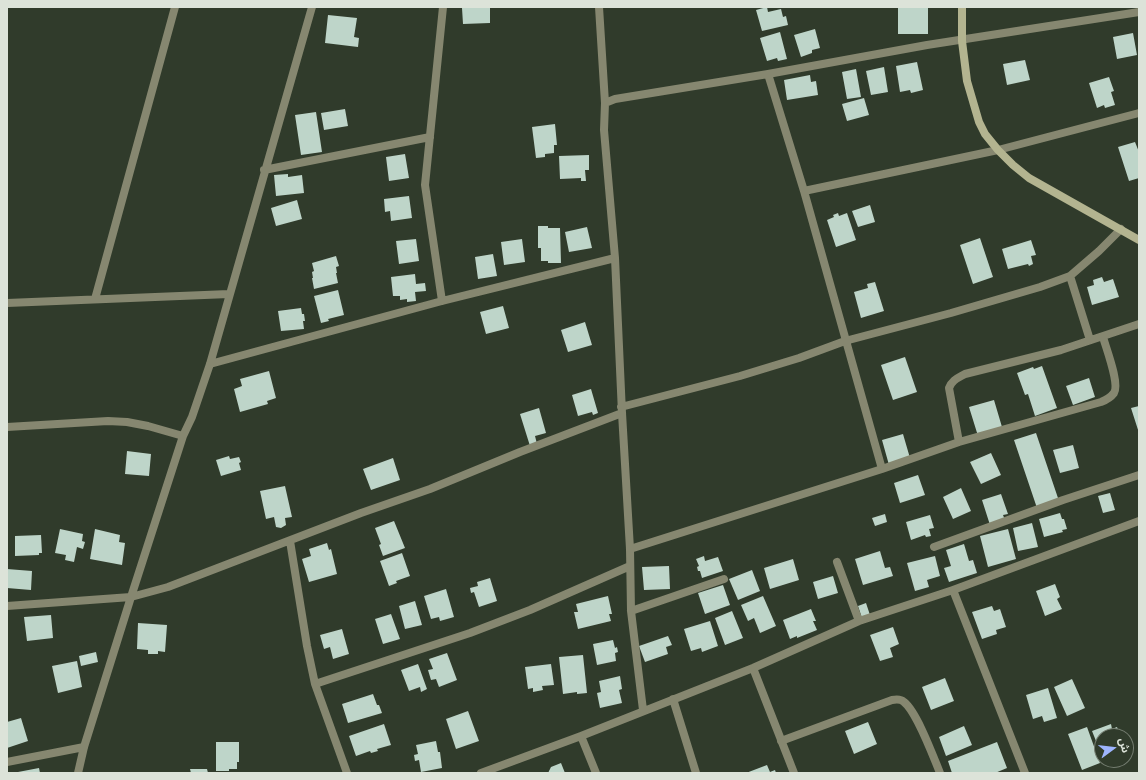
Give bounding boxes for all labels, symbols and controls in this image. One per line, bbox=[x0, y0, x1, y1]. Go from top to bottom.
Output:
north arrow bbox=[1094, 728, 1134, 768]
text: ش bbox=[1116, 736, 1134, 754]

